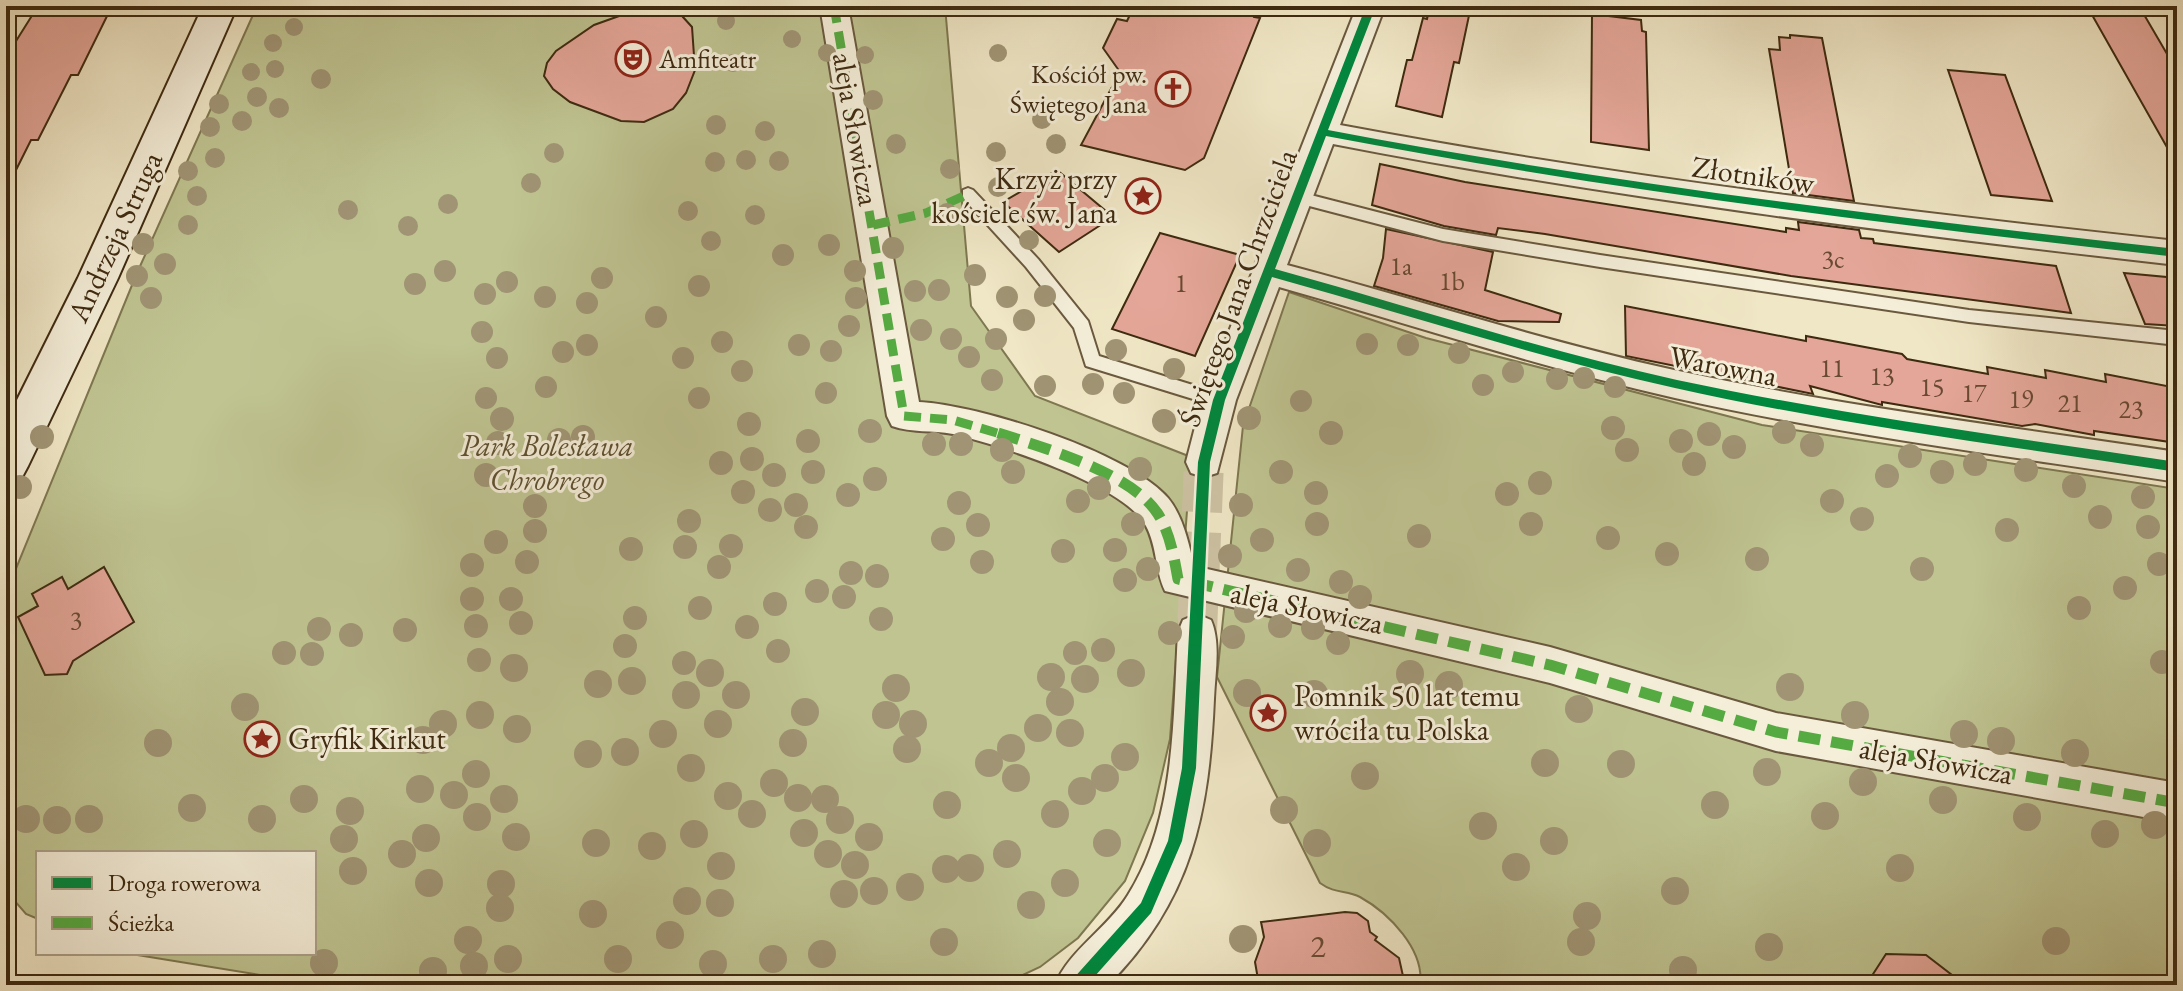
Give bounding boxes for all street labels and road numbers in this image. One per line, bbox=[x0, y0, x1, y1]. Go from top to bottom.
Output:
street label: aleja Słowicza bbox=[824, 49, 889, 209]
street label: Świętego Jana Chrzciciela bbox=[1169, 144, 1306, 432]
street label: Andrzeja Struga bbox=[58, 145, 171, 329]
street label: Złotników bbox=[1689, 147, 1817, 202]
street label: Warowna bbox=[1666, 336, 1780, 395]
street label: aleja Słowicza bbox=[1227, 572, 1387, 643]
street label: aleja Słowicza bbox=[1856, 728, 2016, 793]

